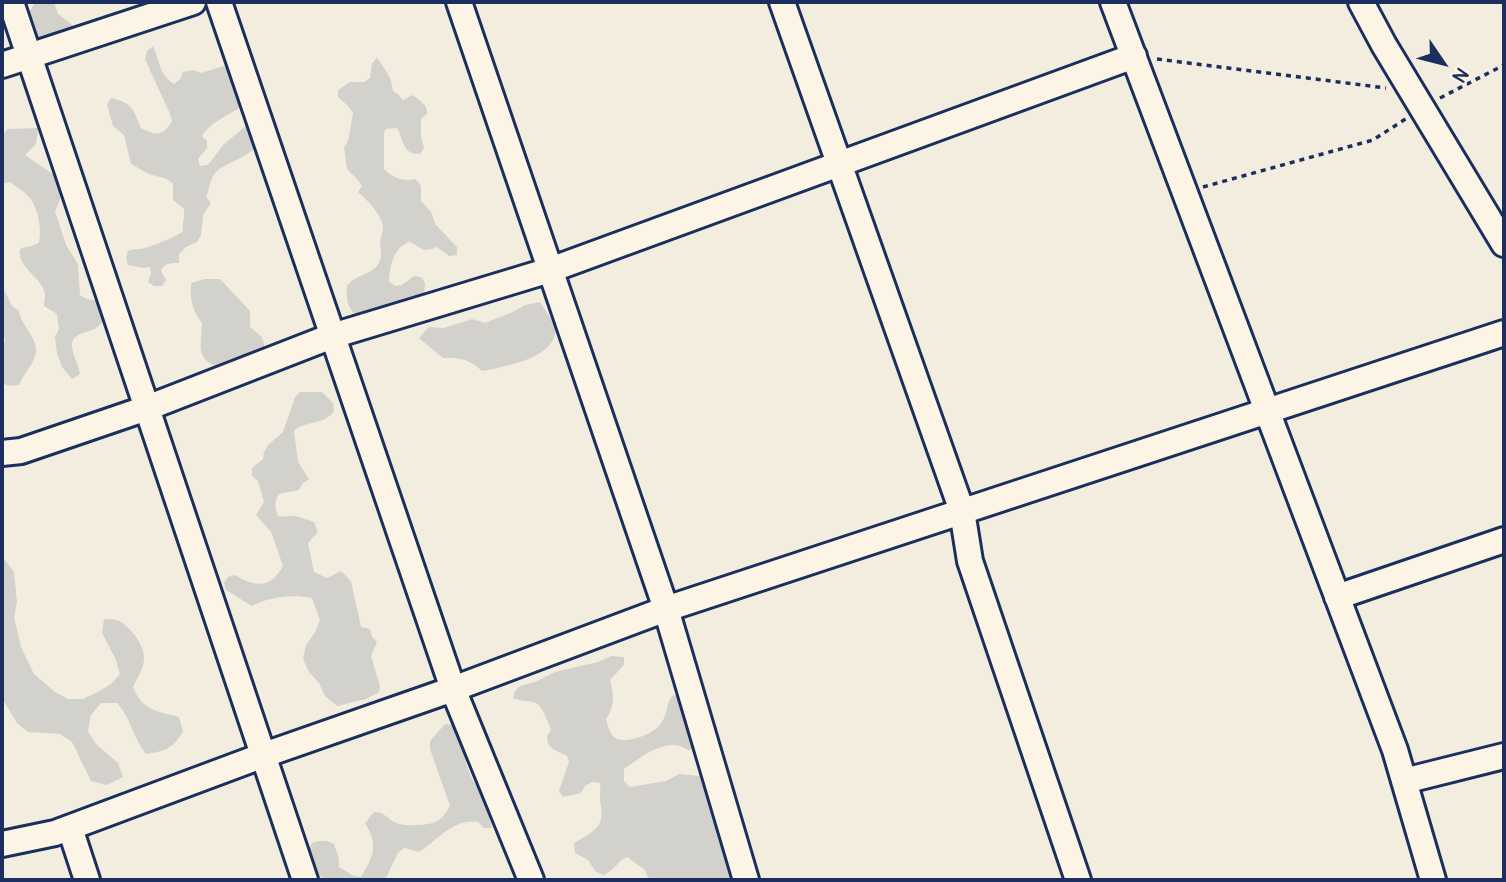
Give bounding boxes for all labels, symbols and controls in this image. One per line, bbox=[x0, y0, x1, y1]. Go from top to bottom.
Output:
north arrow bbox=[1408, 28, 1478, 98]
text: N bbox=[1447, 63, 1474, 87]

